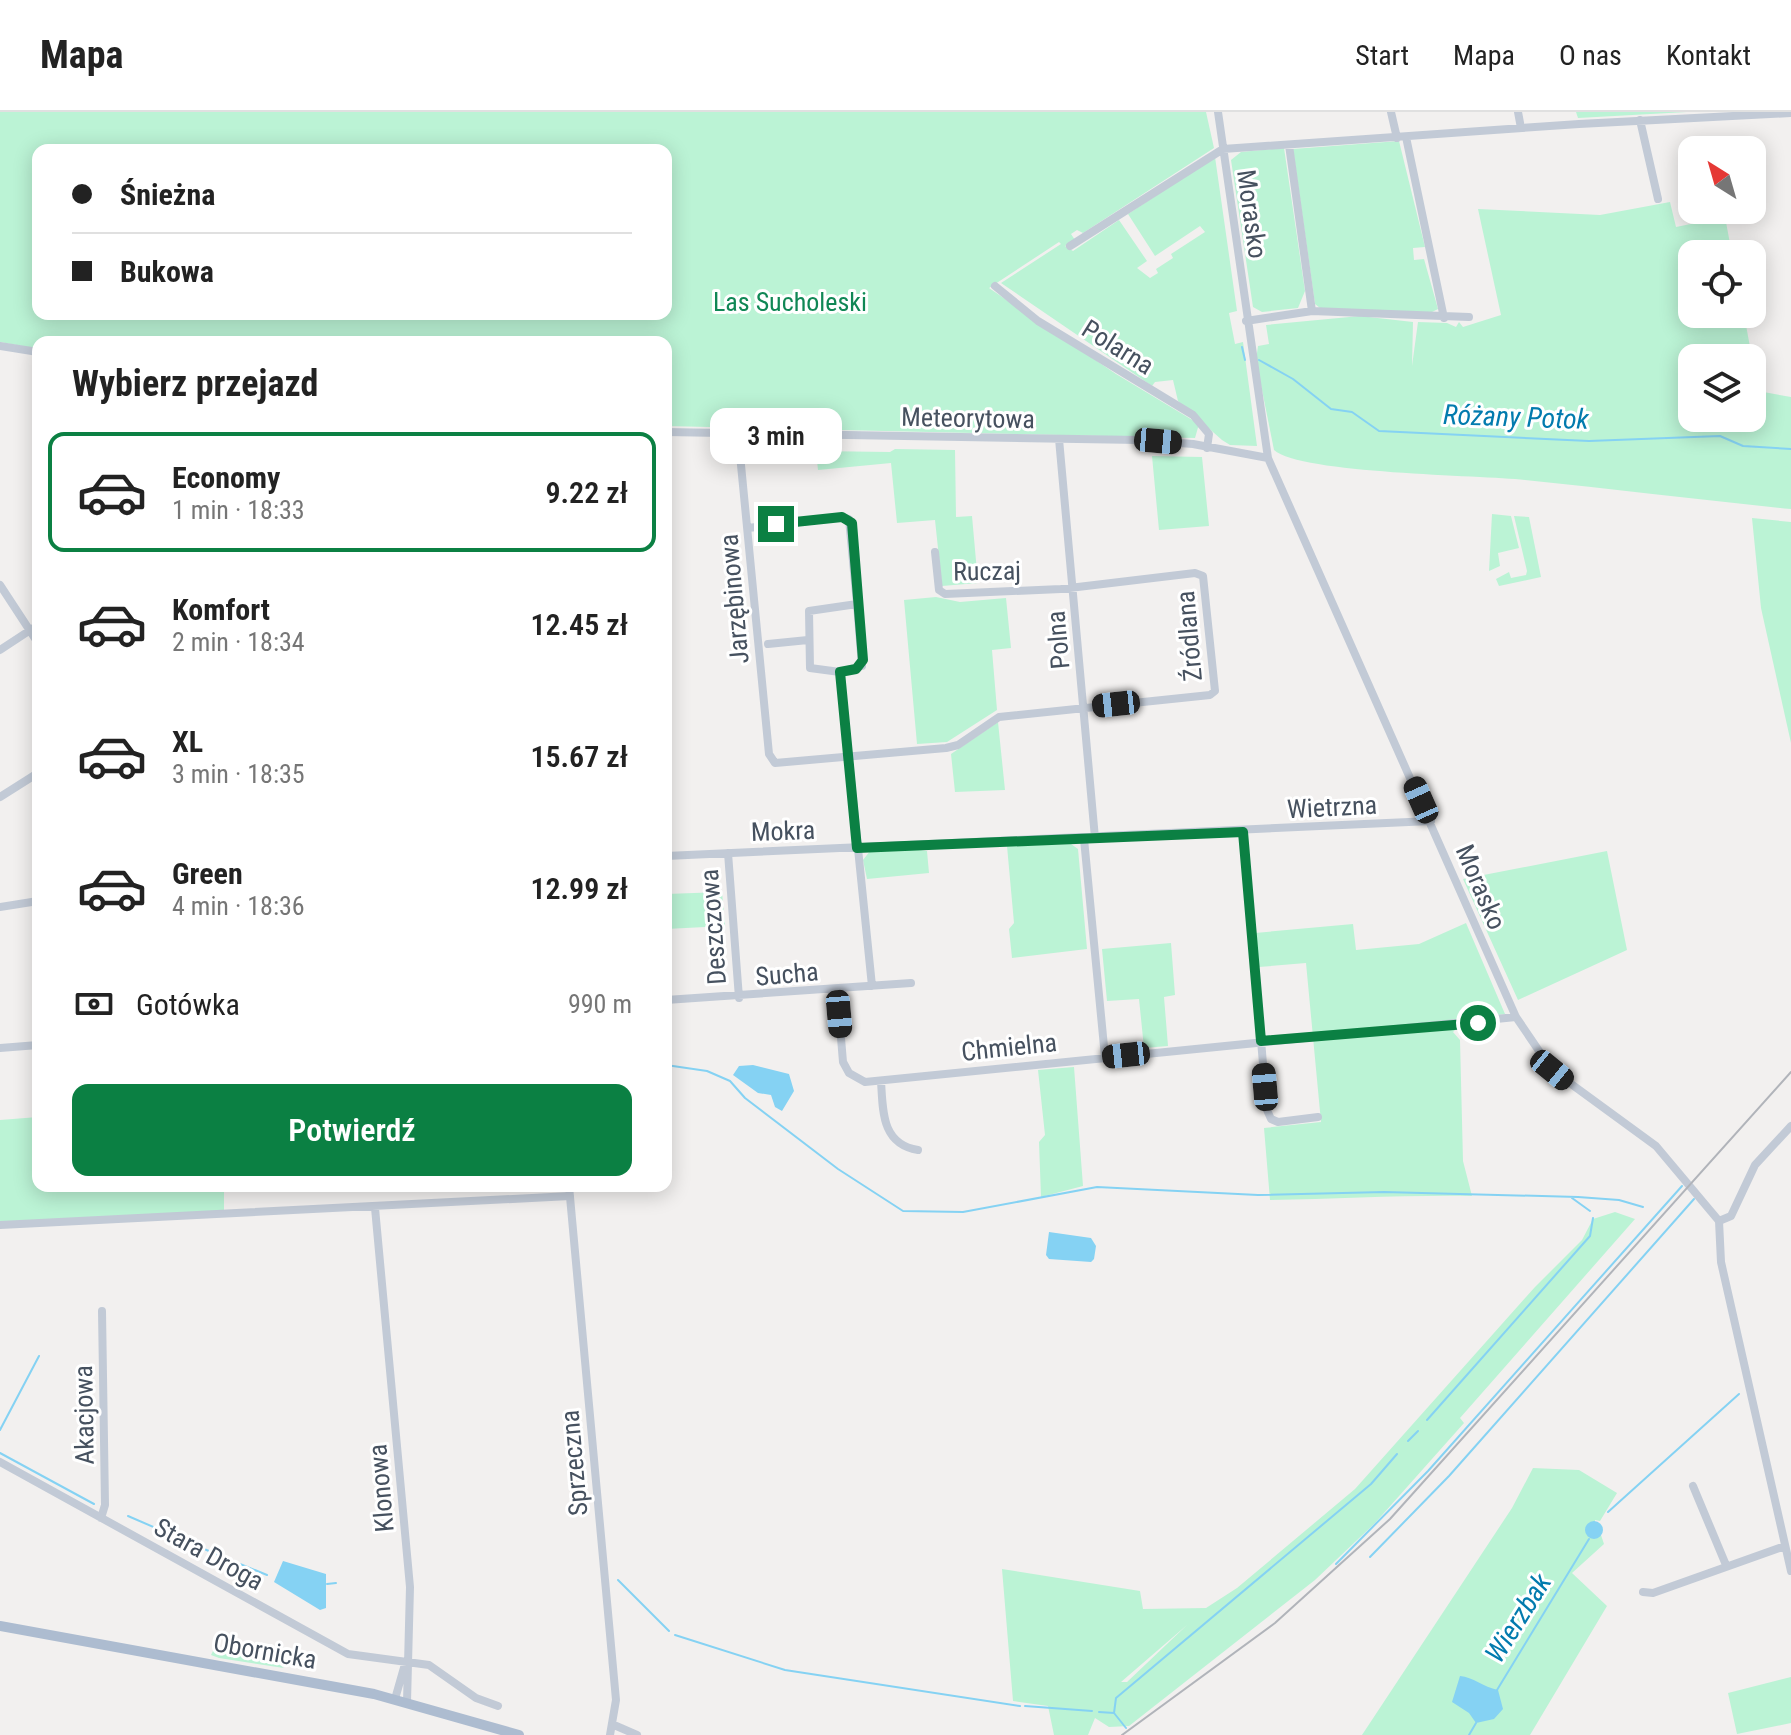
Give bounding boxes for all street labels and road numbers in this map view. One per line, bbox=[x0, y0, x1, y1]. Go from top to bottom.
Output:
street label: Morasko bbox=[1231, 168, 1273, 260]
street label: Polarna bbox=[1077, 313, 1159, 381]
street label: Meteorytowa bbox=[901, 402, 1035, 434]
street label: Jarzębinowa bbox=[713, 533, 755, 665]
street label: Ruczaj bbox=[953, 555, 1021, 587]
street label: Źródlana bbox=[1170, 590, 1208, 682]
street label: Polna bbox=[1041, 610, 1075, 670]
street label: Wietrzna bbox=[1286, 790, 1378, 824]
street label: Mokra bbox=[750, 815, 816, 847]
street label: Morasko bbox=[1450, 840, 1512, 934]
street label: Deszczowa bbox=[694, 868, 732, 986]
street label: Sucha bbox=[754, 956, 820, 992]
street label: Chmielna bbox=[960, 1027, 1058, 1067]
street label: Akacjowa bbox=[68, 1365, 100, 1465]
street label: Sprzeczna bbox=[554, 1409, 594, 1517]
street label: Klonowa bbox=[362, 1443, 400, 1533]
street label: Stara Droga bbox=[149, 1512, 269, 1596]
street label: Obornicka bbox=[211, 1627, 319, 1675]

